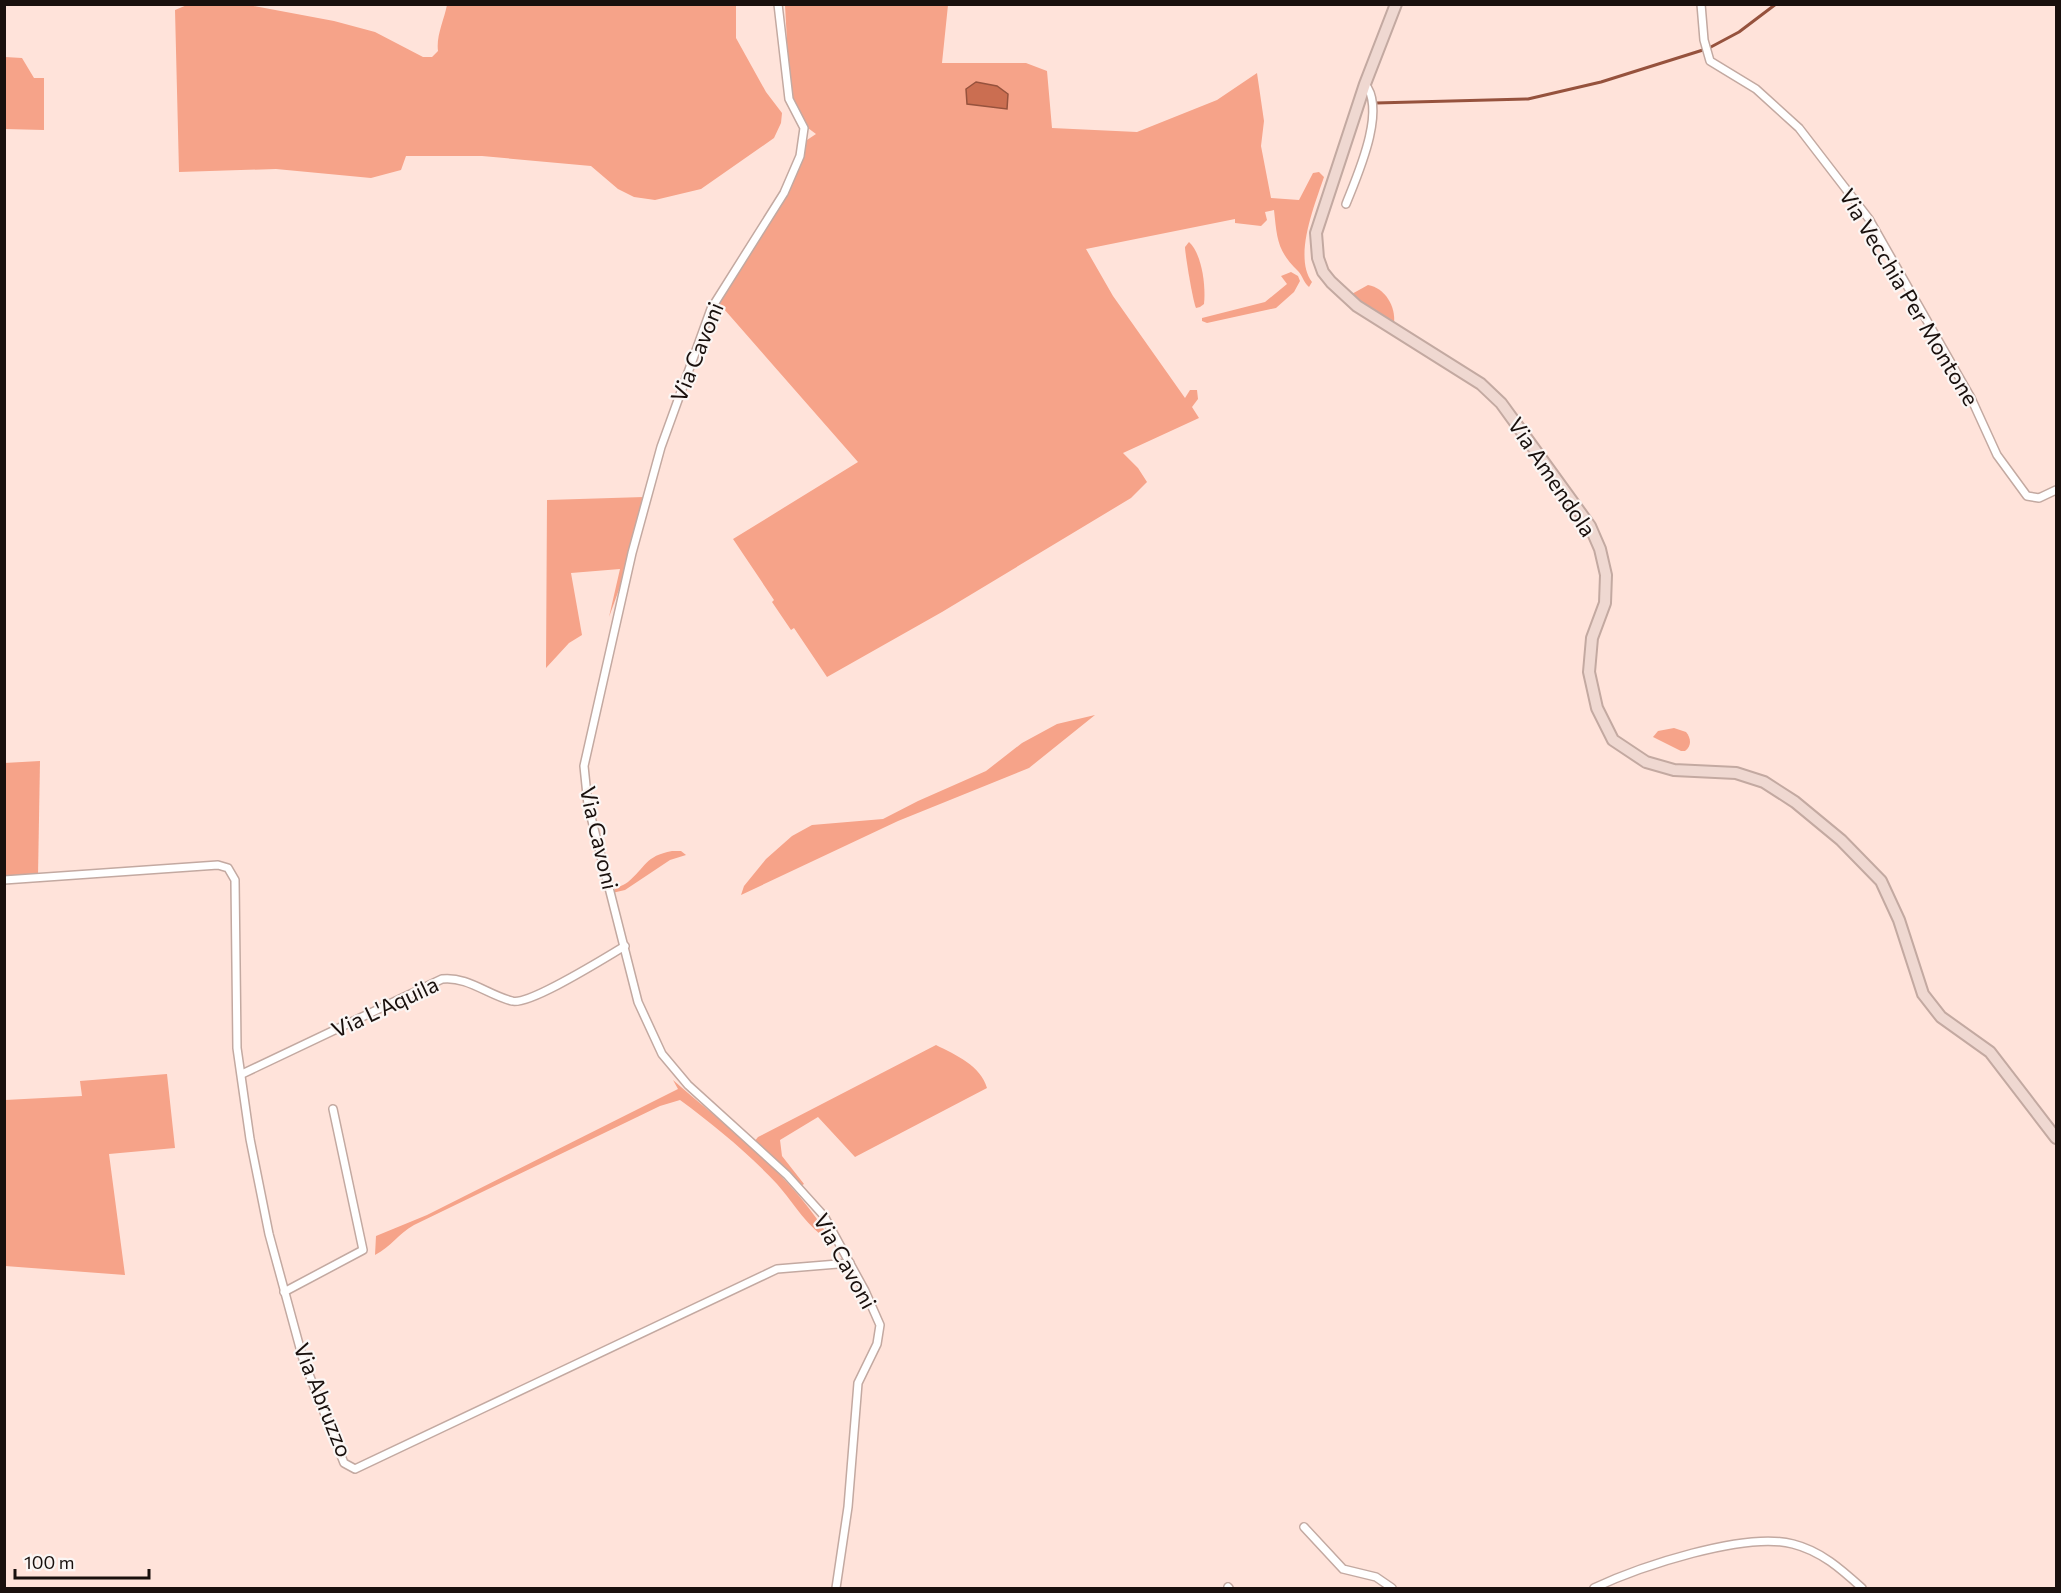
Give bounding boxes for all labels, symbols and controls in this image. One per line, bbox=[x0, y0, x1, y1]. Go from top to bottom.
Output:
street label: Via Vecchia Per Montone bbox=[1834, 183, 1985, 410]
street label: Via Cavoni bbox=[664, 298, 729, 406]
street label: Via Amendola bbox=[1503, 412, 1602, 541]
street label: Via Cavoni bbox=[575, 784, 624, 892]
street label: Via L'Aquila bbox=[327, 970, 443, 1043]
street label: Via Cavoni bbox=[808, 1208, 883, 1313]
street label: Via Abruzzo bbox=[288, 1339, 359, 1461]
scale bar bbox=[15, 1542, 148, 1580]
text: 100 m bbox=[24, 1551, 74, 1573]

